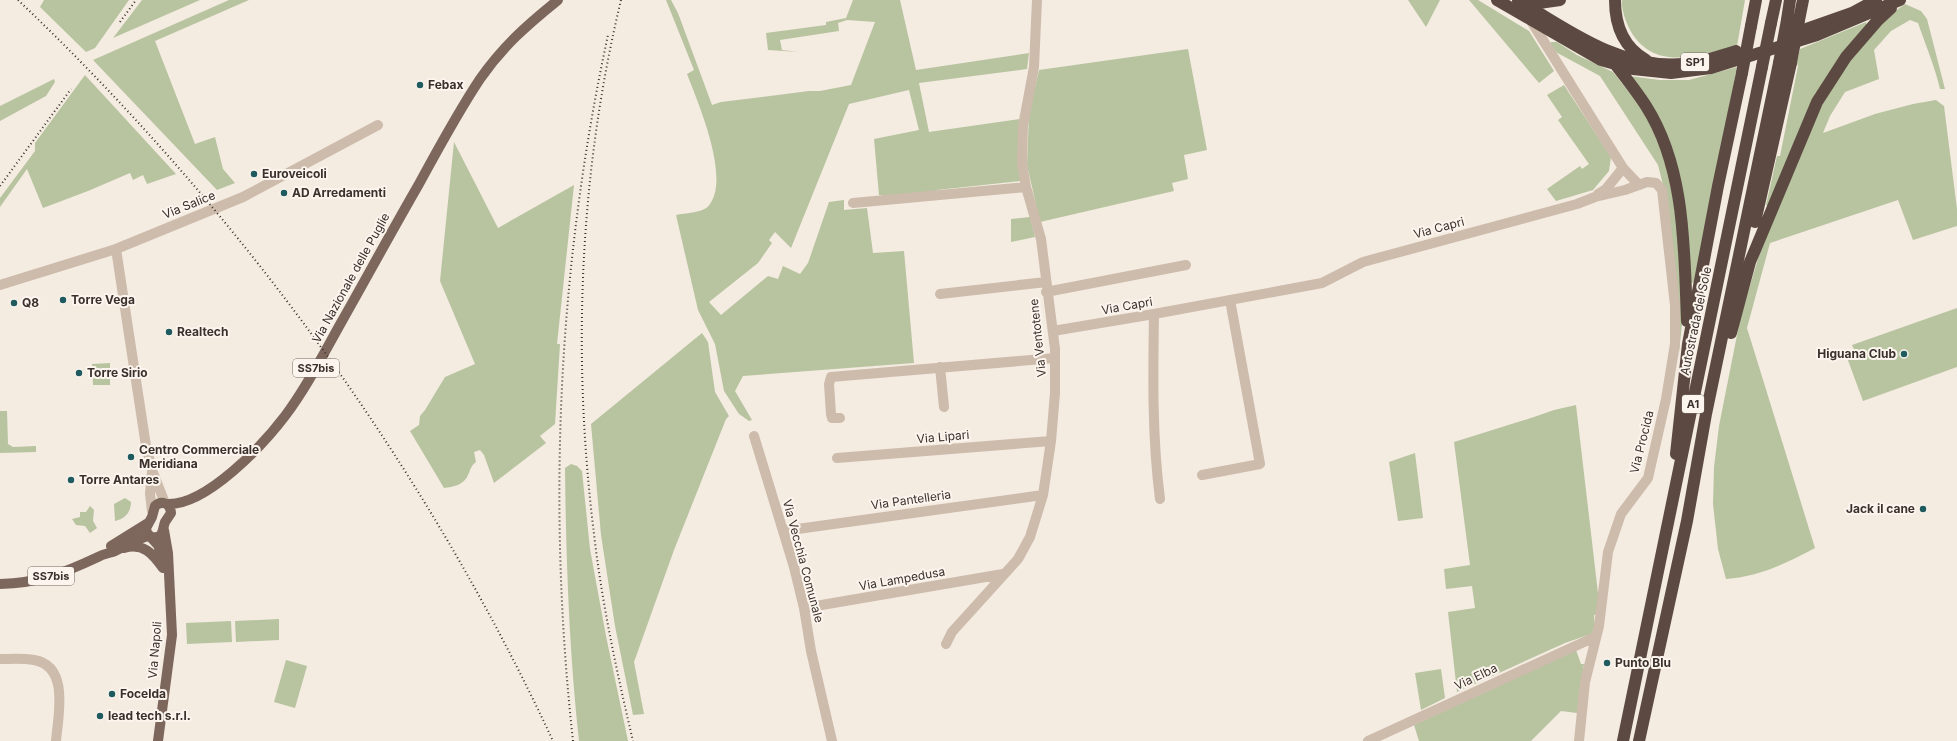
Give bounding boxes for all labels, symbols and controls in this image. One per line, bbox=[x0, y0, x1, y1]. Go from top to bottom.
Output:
road number: SP1 bbox=[1681, 53, 1709, 71]
place label: Febax bbox=[428, 77, 463, 92]
marker: Febax bbox=[415, 80, 425, 90]
place label: Euroveicoli bbox=[262, 166, 327, 181]
marker: Euroveicoli bbox=[249, 169, 259, 179]
place label: AD Arredamenti bbox=[292, 185, 386, 200]
street label: Via Salice bbox=[160, 187, 217, 222]
marker: AD Arredamenti bbox=[279, 188, 289, 198]
street label: Via Nazionale delle Puglie bbox=[309, 210, 393, 345]
street label: Via Capri bbox=[1412, 214, 1466, 241]
street label: Autostrada del Sole bbox=[1677, 265, 1714, 377]
place label: Torre Vega bbox=[71, 292, 135, 307]
street label: Via Capri bbox=[1100, 294, 1154, 317]
place label: Q8 bbox=[22, 295, 39, 310]
marker: Torre Vega bbox=[58, 295, 68, 305]
marker: Q8 bbox=[9, 298, 19, 308]
street label: Via Ventotene bbox=[1026, 298, 1049, 378]
place label: Realtech bbox=[177, 324, 228, 339]
marker: Realtech bbox=[164, 327, 174, 337]
place label: Higuana Club bbox=[1817, 346, 1896, 361]
marker: Higuana Club bbox=[1899, 349, 1909, 359]
road number: SS7bis bbox=[293, 359, 339, 377]
place label: Torre Sirio bbox=[87, 365, 148, 380]
marker: Torre Sirio bbox=[74, 368, 84, 378]
road number: A1 bbox=[1682, 395, 1704, 413]
street label: Via Procida bbox=[1626, 409, 1657, 475]
street label: Via Lipari bbox=[916, 427, 970, 446]
place label: Centro Commerciale Meridiana bbox=[139, 442, 259, 471]
marker: Centro Commerciale Meridiana bbox=[126, 452, 136, 462]
place label: Torre Antares bbox=[79, 472, 160, 487]
marker: Torre Antares bbox=[66, 475, 76, 485]
street label: Via Pantelleria bbox=[870, 486, 952, 513]
street label: Via Vecchia Comunale bbox=[780, 498, 827, 624]
place label: Jack il cane bbox=[1846, 501, 1915, 516]
marker: Jack il cane bbox=[1918, 504, 1928, 514]
street label: Via Lampedusa bbox=[858, 564, 946, 593]
road number: SS7bis bbox=[28, 567, 74, 585]
street label: Via Napoli bbox=[145, 621, 164, 679]
place label: Punto Blu bbox=[1615, 655, 1671, 670]
marker: Punto Blu bbox=[1602, 658, 1612, 668]
street label: Via Elba bbox=[1452, 660, 1500, 693]
place label: Focelda bbox=[120, 686, 166, 701]
marker: Focelda bbox=[107, 689, 117, 699]
place label: lead tech s.r.l. bbox=[108, 708, 191, 723]
marker: lead tech s.r.l. bbox=[95, 711, 105, 721]

